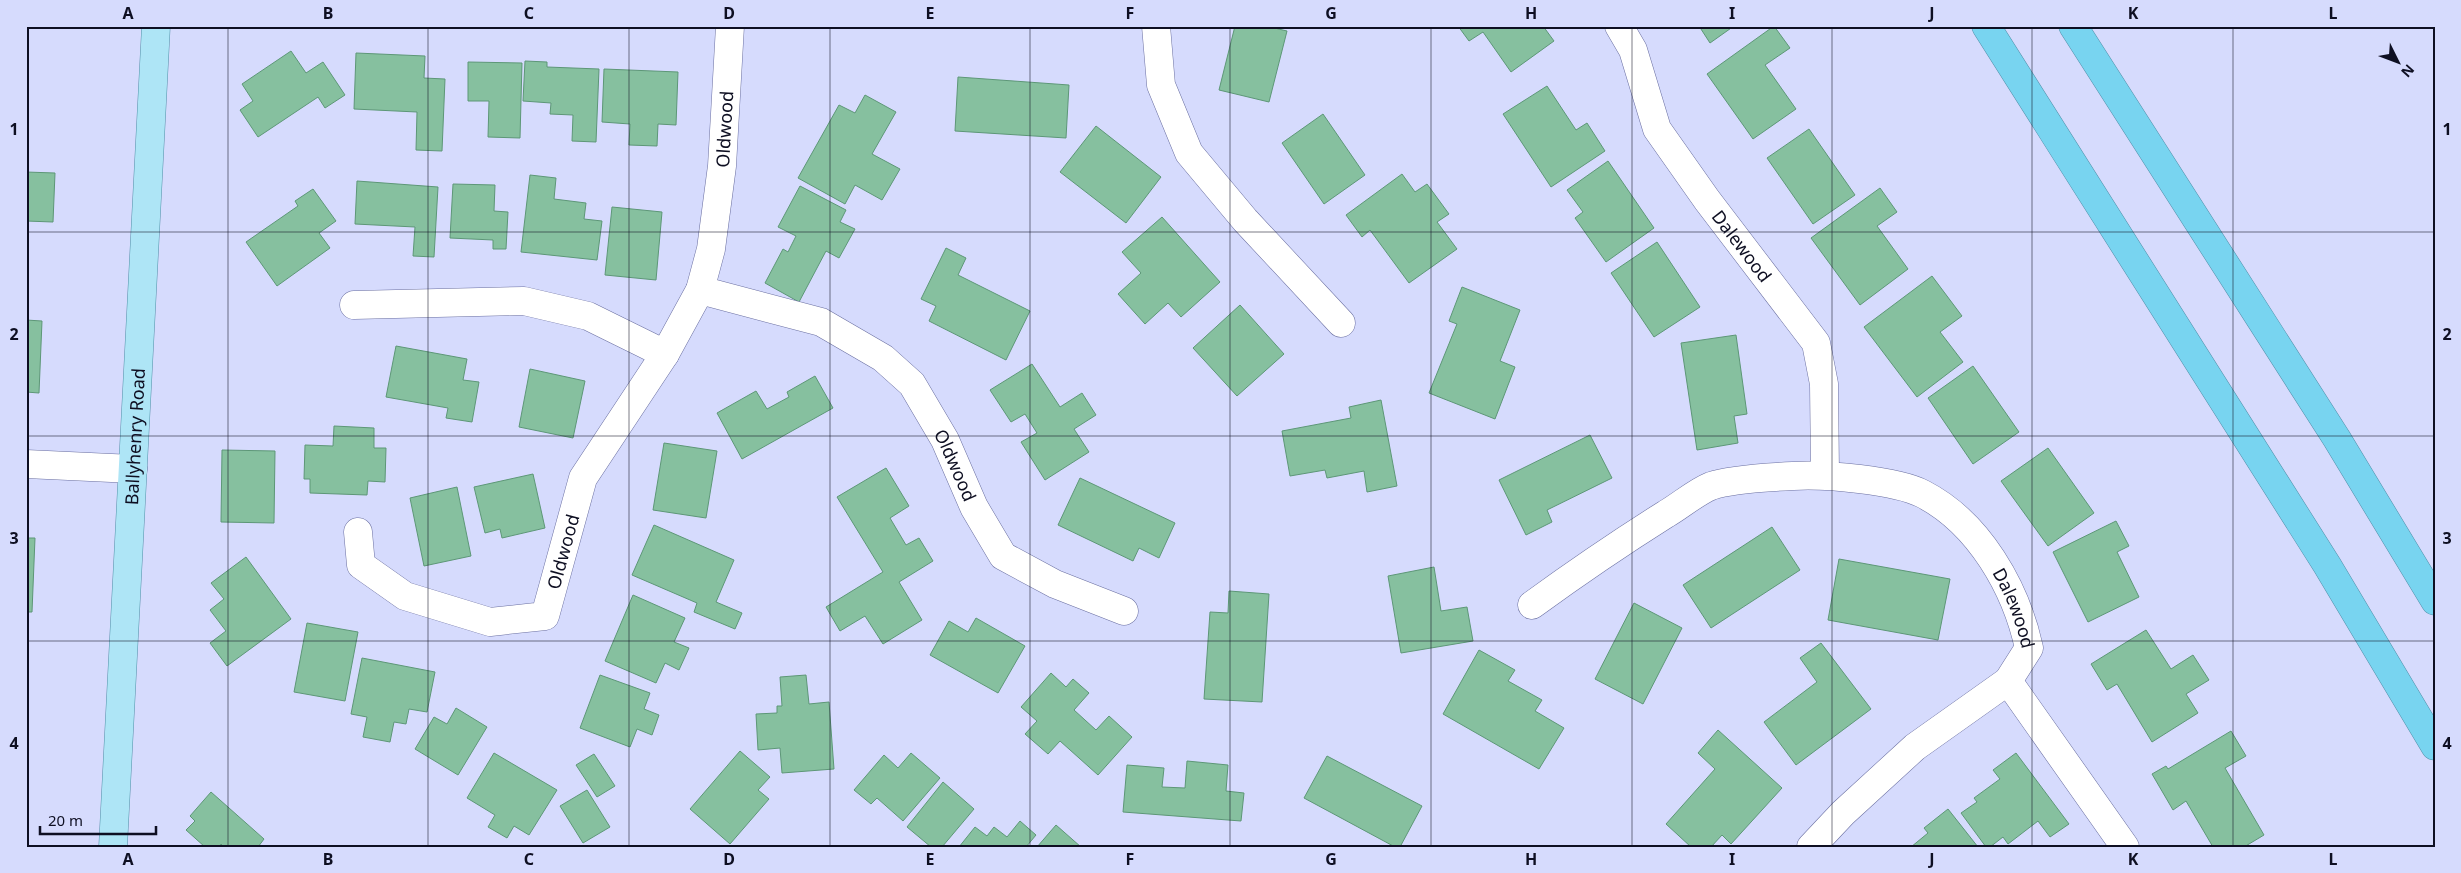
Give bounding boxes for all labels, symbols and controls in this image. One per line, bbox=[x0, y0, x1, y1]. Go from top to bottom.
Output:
text: A bbox=[122, 2, 134, 24]
text: B bbox=[323, 2, 333, 24]
text: C bbox=[524, 2, 534, 24]
text: D bbox=[723, 2, 735, 24]
text: E bbox=[926, 2, 935, 24]
text: F bbox=[1126, 2, 1134, 24]
text: G bbox=[1325, 2, 1337, 24]
text: H bbox=[1525, 2, 1537, 24]
text: I bbox=[1729, 2, 1735, 24]
text: J bbox=[1927, 2, 1935, 24]
text: K bbox=[2128, 2, 2139, 24]
text: L bbox=[2329, 2, 2338, 24]
north arrow bbox=[2374, 38, 2424, 88]
text: N bbox=[2397, 60, 2419, 82]
street label: Oldwood bbox=[710, 90, 738, 168]
text: 1 bbox=[9, 118, 19, 140]
text: 1 bbox=[2442, 118, 2452, 140]
street label: Dalewood bbox=[1707, 205, 1777, 287]
text: 2 bbox=[9, 323, 19, 345]
text: 2 bbox=[2442, 323, 2452, 345]
street label: Ballyhenry Road bbox=[119, 367, 150, 506]
street label: Oldwood bbox=[929, 424, 982, 505]
street label: Oldwood bbox=[541, 511, 585, 592]
text: 3 bbox=[9, 527, 19, 549]
text: 3 bbox=[2442, 527, 2452, 549]
street label: Dalewood bbox=[1988, 563, 2041, 651]
text: 4 bbox=[9, 732, 19, 754]
text: 4 bbox=[2442, 732, 2452, 754]
scale bar bbox=[40, 803, 156, 835]
text: 20 m bbox=[48, 810, 83, 830]
text: A bbox=[122, 848, 134, 870]
text: B bbox=[323, 848, 333, 870]
text: C bbox=[524, 848, 534, 870]
text: D bbox=[723, 848, 735, 870]
text: E bbox=[926, 848, 935, 870]
text: F bbox=[1126, 848, 1134, 870]
text: G bbox=[1325, 848, 1337, 870]
text: H bbox=[1525, 848, 1537, 870]
text: I bbox=[1729, 848, 1735, 870]
text: J bbox=[1927, 848, 1935, 870]
text: K bbox=[2128, 848, 2139, 870]
text: L bbox=[2329, 848, 2338, 870]

